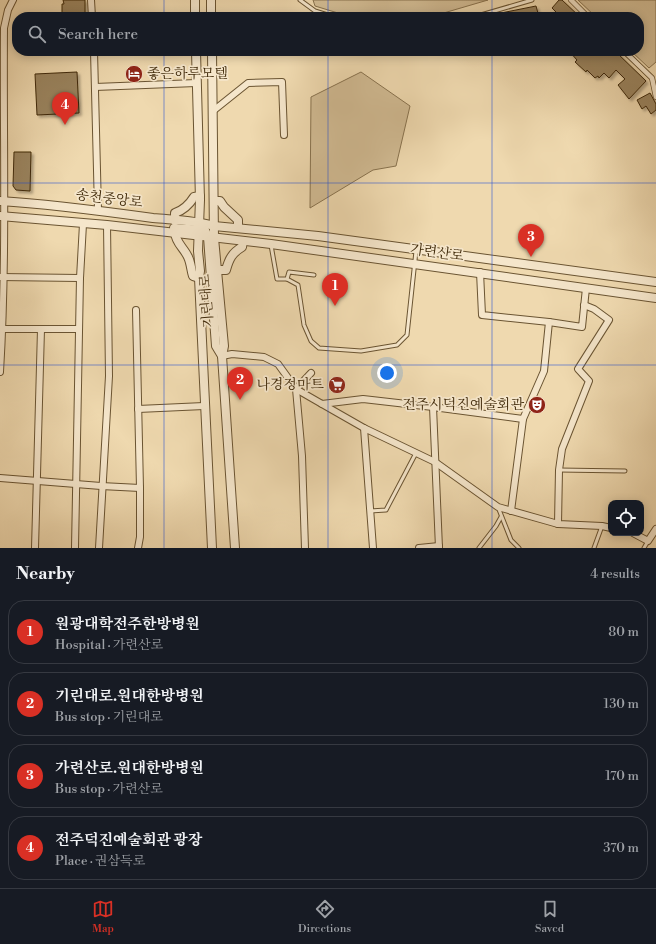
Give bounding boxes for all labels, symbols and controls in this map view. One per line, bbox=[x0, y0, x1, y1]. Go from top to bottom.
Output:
search box bbox=[12, 12, 644, 56]
icon: search bbox=[26, 23, 48, 45]
text: Search here bbox=[58, 25, 138, 44]
hotel icon: 좋은하루모텔 bbox=[124, 64, 144, 84]
place label: 좋은하루모텔 bbox=[147, 65, 228, 83]
pin: 4 bbox=[52, 92, 78, 125]
street label: 송천중앙로 bbox=[74, 186, 144, 212]
pin: 3 bbox=[518, 224, 544, 257]
street label: 가련산로 bbox=[409, 240, 466, 266]
street label: 기린대로 bbox=[196, 273, 218, 329]
pin: 1 bbox=[322, 273, 348, 306]
your location bbox=[377, 363, 397, 383]
pin: 2 bbox=[227, 367, 253, 400]
supermarket icon: 나경정마트 bbox=[327, 375, 347, 395]
place label: 나경정마트 bbox=[256, 376, 324, 394]
theatre icon: 전주시덕진예술회관 bbox=[527, 395, 547, 415]
place label: 전주시덕진예술회관 bbox=[402, 396, 524, 414]
map controls bbox=[608, 500, 644, 536]
button: locate bbox=[608, 500, 644, 536]
text: Nearby bbox=[16, 563, 75, 585]
text: 4 results bbox=[590, 566, 640, 582]
text: 원광대학전주한방병원 bbox=[55, 615, 200, 634]
text: 1 bbox=[27, 624, 33, 640]
text: 80 m bbox=[608, 624, 639, 640]
text: Hospital · 가련산로 bbox=[55, 637, 163, 653]
text: 기린대로.원대한방병원 bbox=[55, 687, 204, 706]
text: 2 bbox=[26, 696, 34, 712]
text: 130 m bbox=[604, 696, 639, 712]
text: Bus stop · 기린대로 bbox=[55, 709, 163, 725]
text: 가련산로.원대한방병원 bbox=[55, 759, 204, 778]
text: 3 bbox=[26, 768, 34, 784]
text: 170 m bbox=[605, 768, 639, 784]
text: Bus stop · 가련산로 bbox=[55, 781, 163, 797]
text: 전주덕진예술회관 광장 bbox=[55, 831, 202, 850]
text: 4 bbox=[26, 840, 34, 856]
text: 370 m bbox=[603, 840, 639, 856]
text: Place · 권삼득로 bbox=[55, 853, 145, 869]
tab: Map bbox=[92, 898, 114, 936]
tab: Directions bbox=[298, 898, 351, 936]
tab: Saved bbox=[535, 898, 564, 936]

